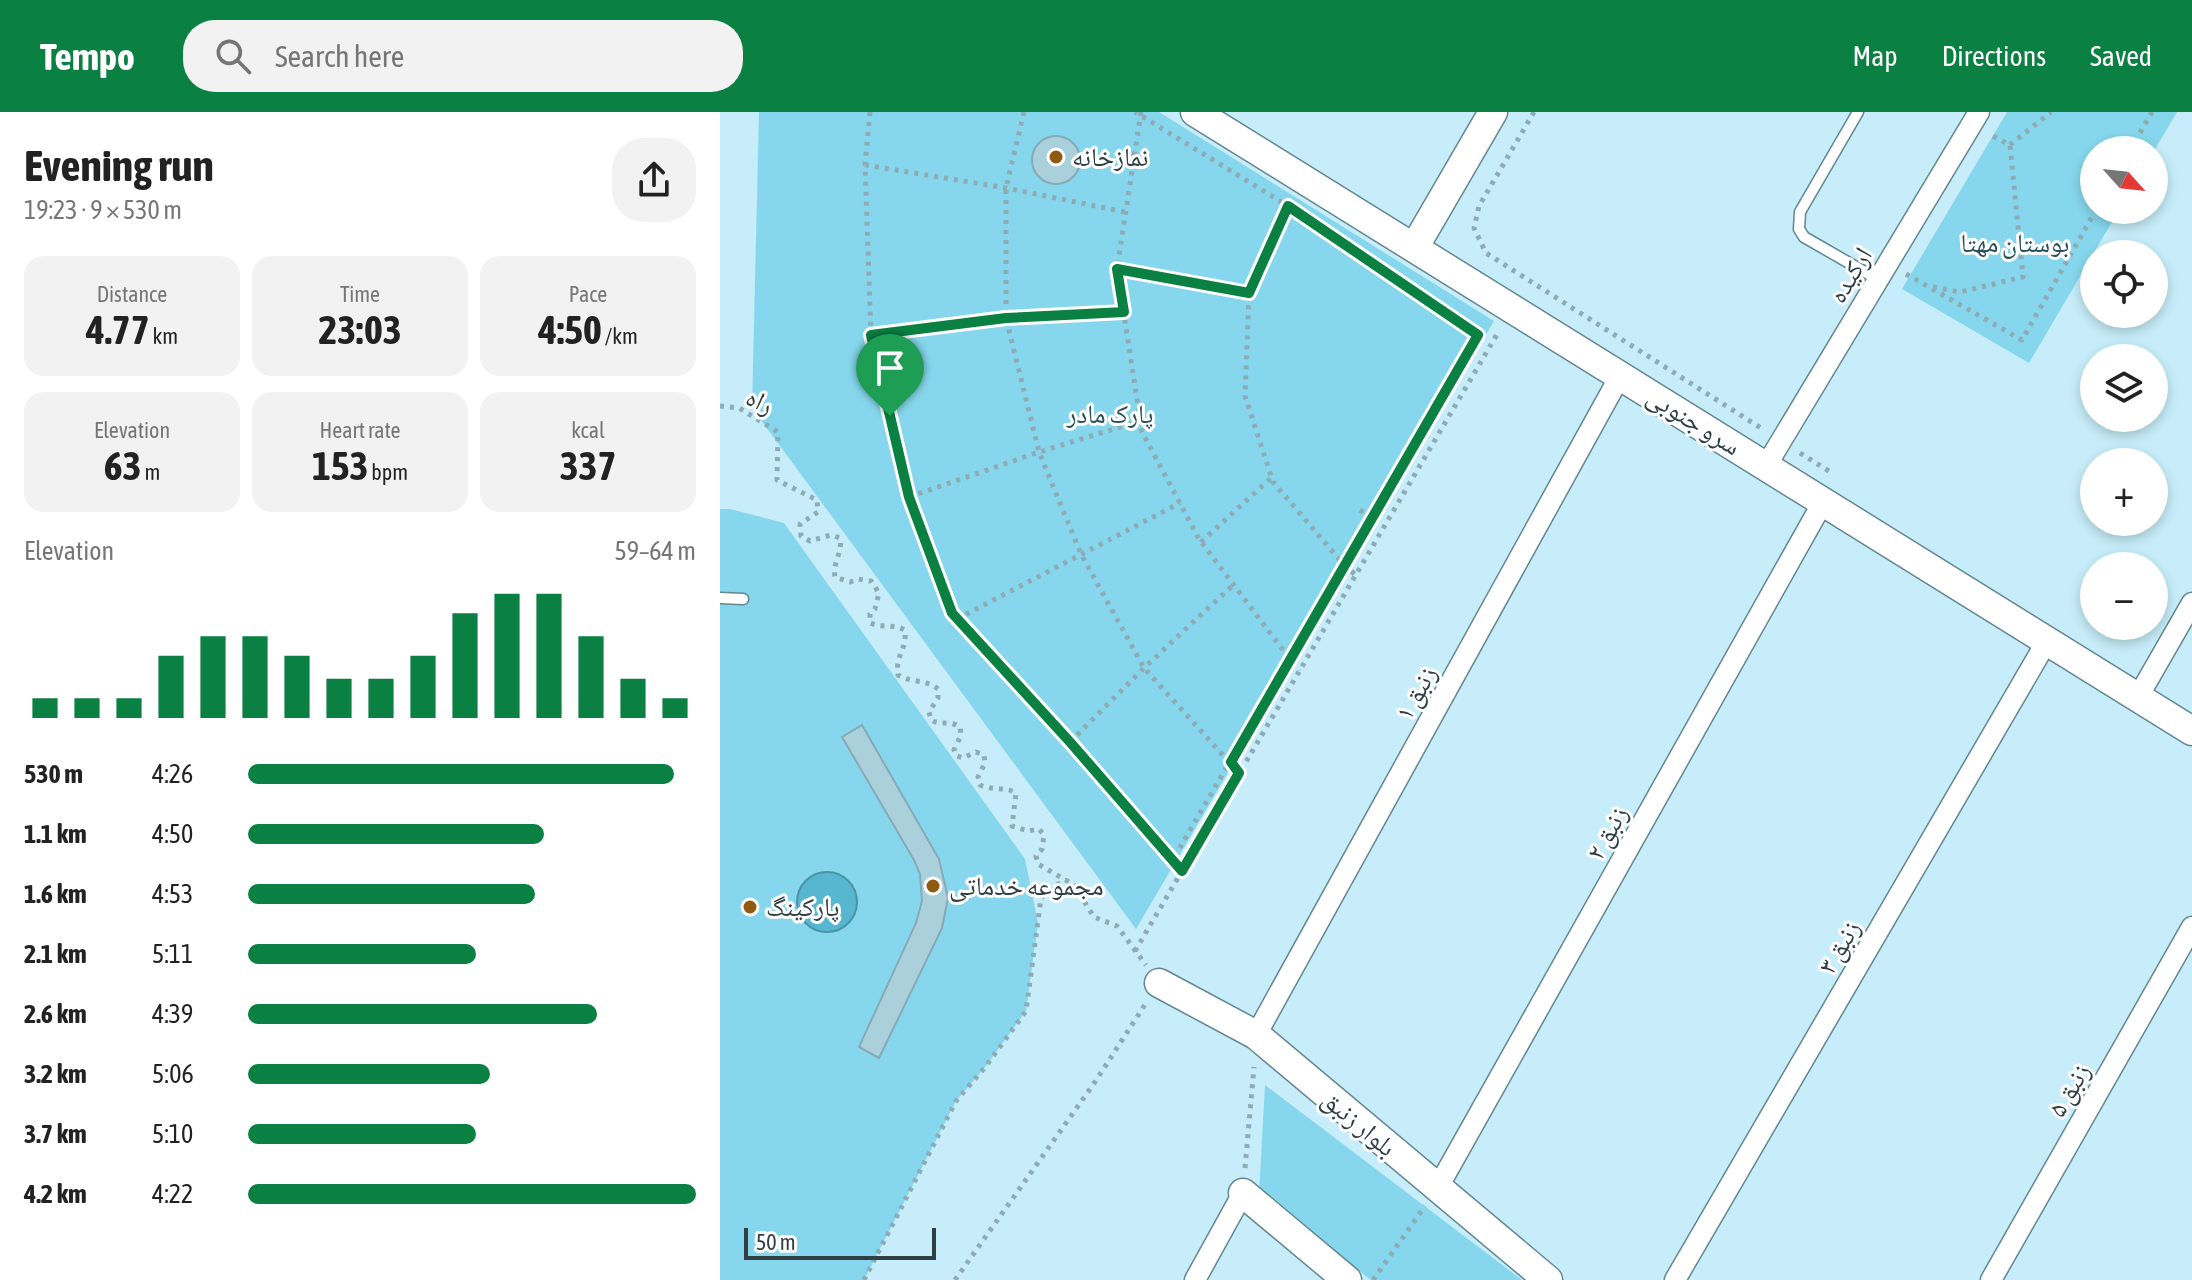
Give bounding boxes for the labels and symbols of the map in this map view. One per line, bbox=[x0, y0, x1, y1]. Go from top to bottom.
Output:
north arrow bbox=[2080, 136, 2168, 224]
place label: نمازخانه bbox=[1072, 142, 1149, 172]
marker: نمازخانه bbox=[1047, 148, 1065, 166]
park label: بوستان مهتا bbox=[1961, 228, 2069, 259]
street label: ارکیده bbox=[1822, 242, 1878, 308]
pin bbox=[856, 334, 924, 416]
street label: سرو جنوبی bbox=[1641, 381, 1746, 462]
street label: راه bbox=[741, 382, 779, 420]
park label: پارک مادر bbox=[1065, 399, 1154, 430]
street label: زنبق ۱ bbox=[1389, 661, 1444, 726]
street label: زنبق ۲ bbox=[1580, 801, 1635, 866]
place label: مجموعه خدماتی bbox=[949, 871, 1104, 902]
marker: مجموعه خدماتی bbox=[924, 877, 942, 895]
place label: پارکینگ bbox=[766, 892, 839, 923]
marker: پارکینگ bbox=[741, 898, 759, 916]
street label: زنبق ۳ bbox=[1812, 915, 1867, 980]
street label: زنبق ۵ bbox=[2042, 1058, 2097, 1123]
street label: بلوار زنبق bbox=[1315, 1084, 1402, 1163]
scale bar bbox=[744, 1224, 936, 1260]

